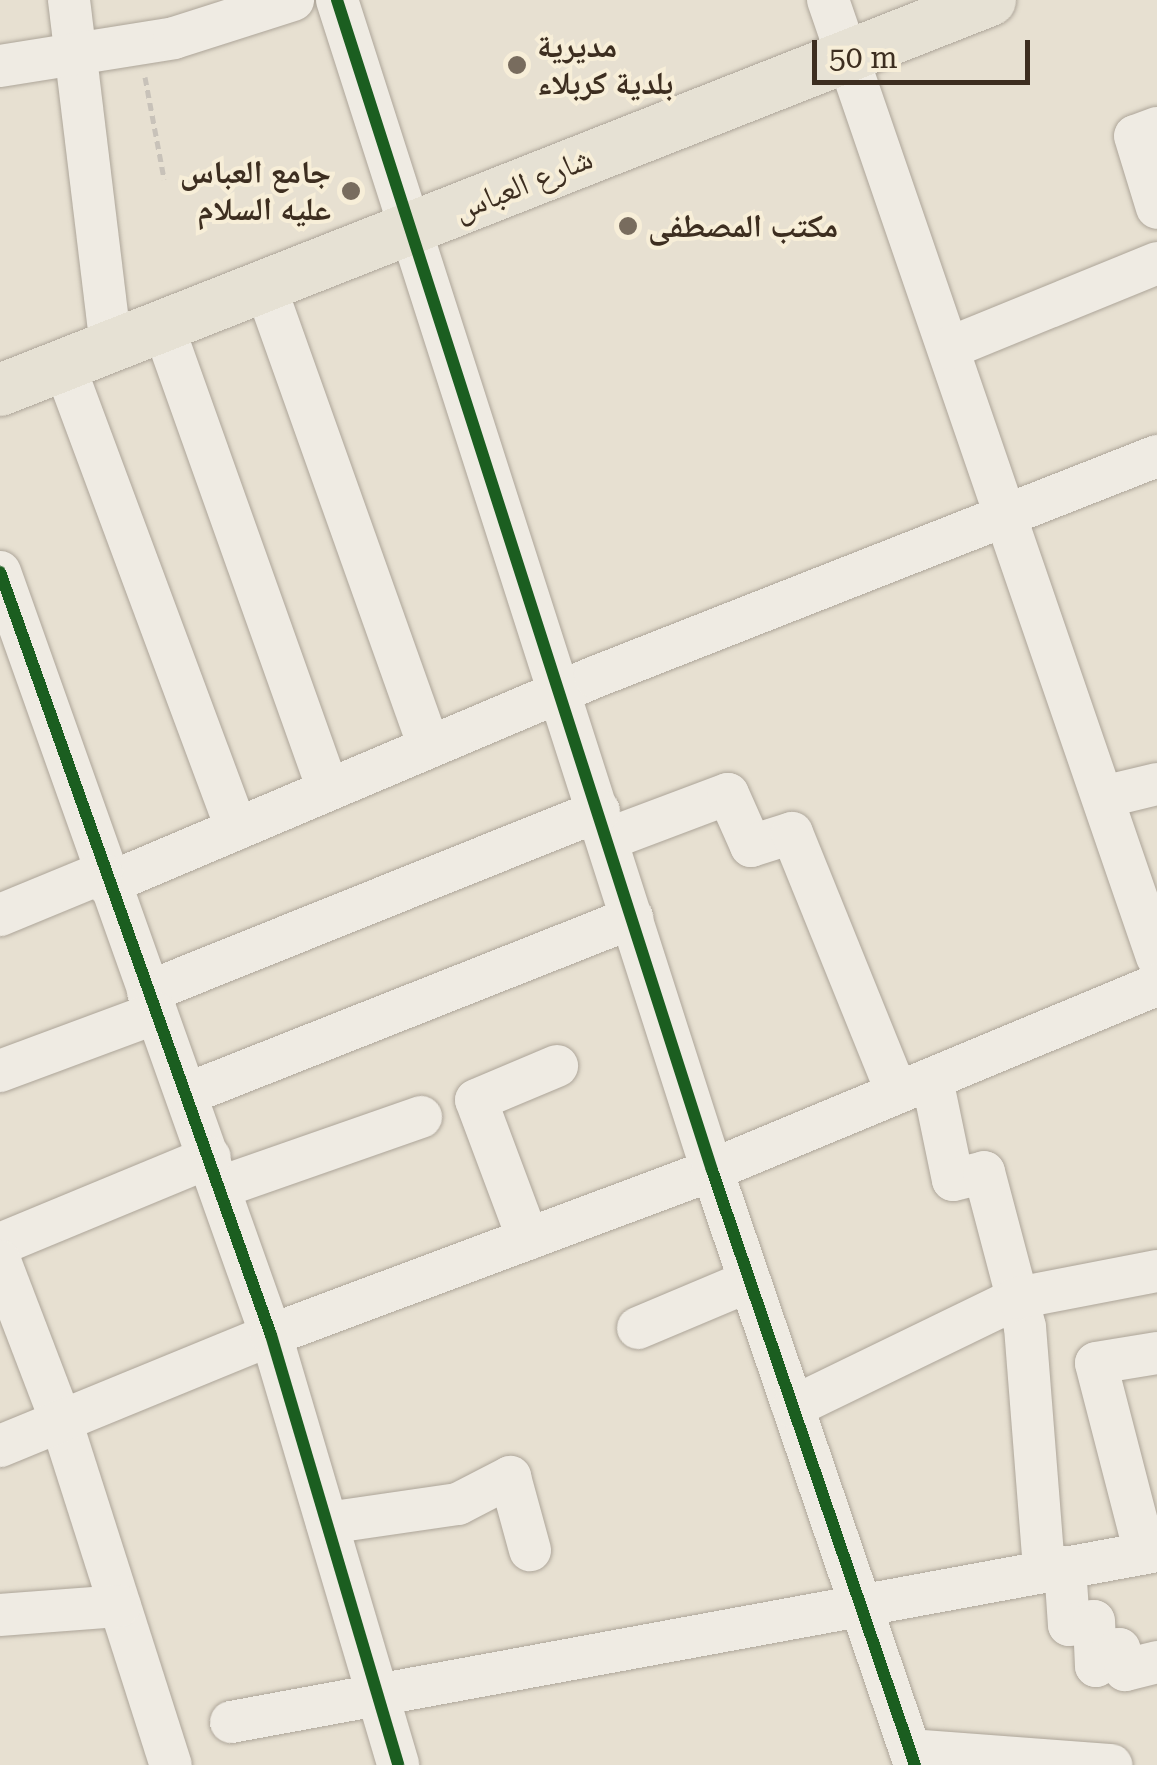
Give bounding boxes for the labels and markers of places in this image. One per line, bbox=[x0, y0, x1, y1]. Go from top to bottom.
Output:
place label: مديرية بلدية كربلاء bbox=[537, 28, 673, 103]
marker: مديرية بلدية كربلاء bbox=[506, 54, 528, 76]
place label: جامع العباس عليه السلام bbox=[180, 154, 331, 229]
marker: جامع العباس عليه السلام bbox=[340, 180, 362, 202]
place label: مكتب المصطفى bbox=[648, 207, 838, 245]
marker: مكتب المصطفى bbox=[617, 215, 639, 237]

